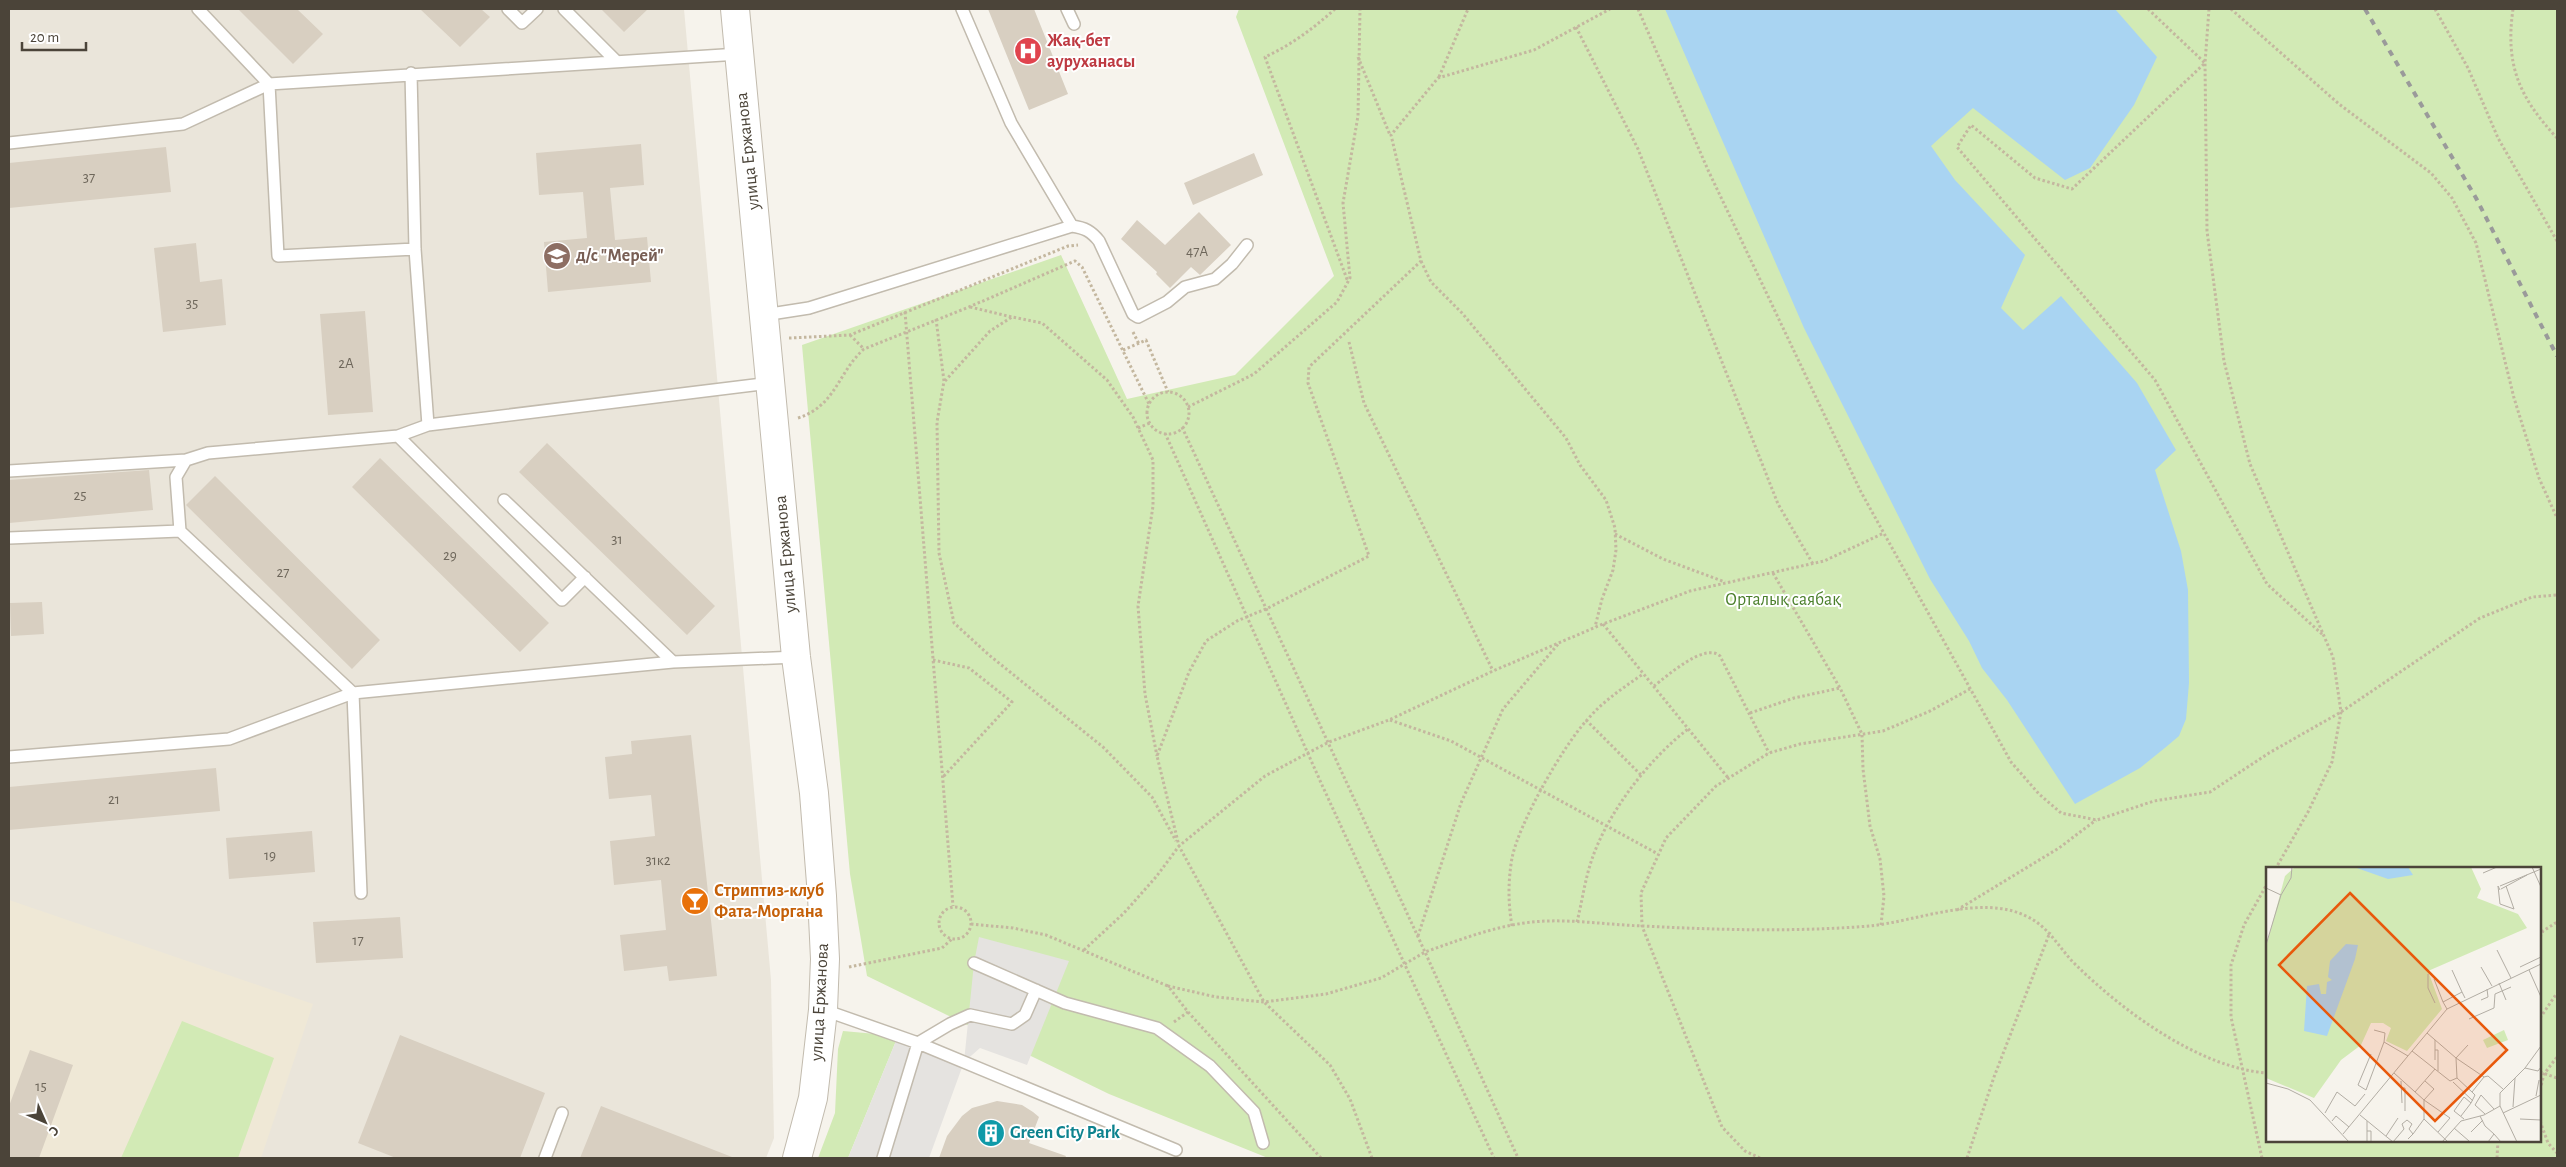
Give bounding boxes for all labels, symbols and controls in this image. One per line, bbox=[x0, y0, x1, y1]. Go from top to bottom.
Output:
scale bar bbox=[22, 20, 86, 52]
text: 20 m bbox=[30, 30, 59, 45]
place label: Жақ-бет ауруханасы bbox=[1047, 32, 1135, 71]
hospital icon: Жақ-бет ауруханасы bbox=[1013, 36, 1043, 66]
street label: улица Ержанова bbox=[733, 91, 763, 212]
house number: 37 bbox=[83, 170, 95, 185]
school or university icon: д/с "Мерей" bbox=[542, 241, 572, 271]
house number: 47A bbox=[1186, 244, 1208, 259]
place label: д/с "Мерей" bbox=[576, 247, 664, 265]
house number: 35 bbox=[186, 296, 198, 311]
house number: 2А bbox=[338, 356, 354, 371]
house number: 25 bbox=[73, 488, 87, 503]
street label: улица Ержанова bbox=[772, 494, 800, 615]
house number: 31 bbox=[611, 532, 623, 547]
house number: 29 bbox=[443, 548, 457, 563]
house number: 27 bbox=[276, 565, 290, 580]
park label: Орталық саябақ bbox=[1725, 590, 1841, 609]
house number: 21 bbox=[108, 792, 120, 807]
house number: 19 bbox=[264, 848, 276, 863]
house number: 31к2 bbox=[645, 853, 671, 868]
inset map bbox=[2266, 867, 2541, 1142]
place label: Стриптиз-клуб Фата-Моргана bbox=[714, 882, 824, 921]
bar icon: Стриптиз-клуб Фата-Моргана bbox=[680, 886, 710, 916]
house number: 17 bbox=[352, 933, 364, 948]
street label: улица Ержанова bbox=[808, 943, 832, 1062]
house number: 15 bbox=[35, 1079, 47, 1094]
north arrow bbox=[20, 1097, 70, 1147]
building icon: Green City Park bbox=[976, 1118, 1006, 1148]
text: С bbox=[46, 1123, 61, 1138]
place label: Green City Park bbox=[1010, 1124, 1120, 1142]

